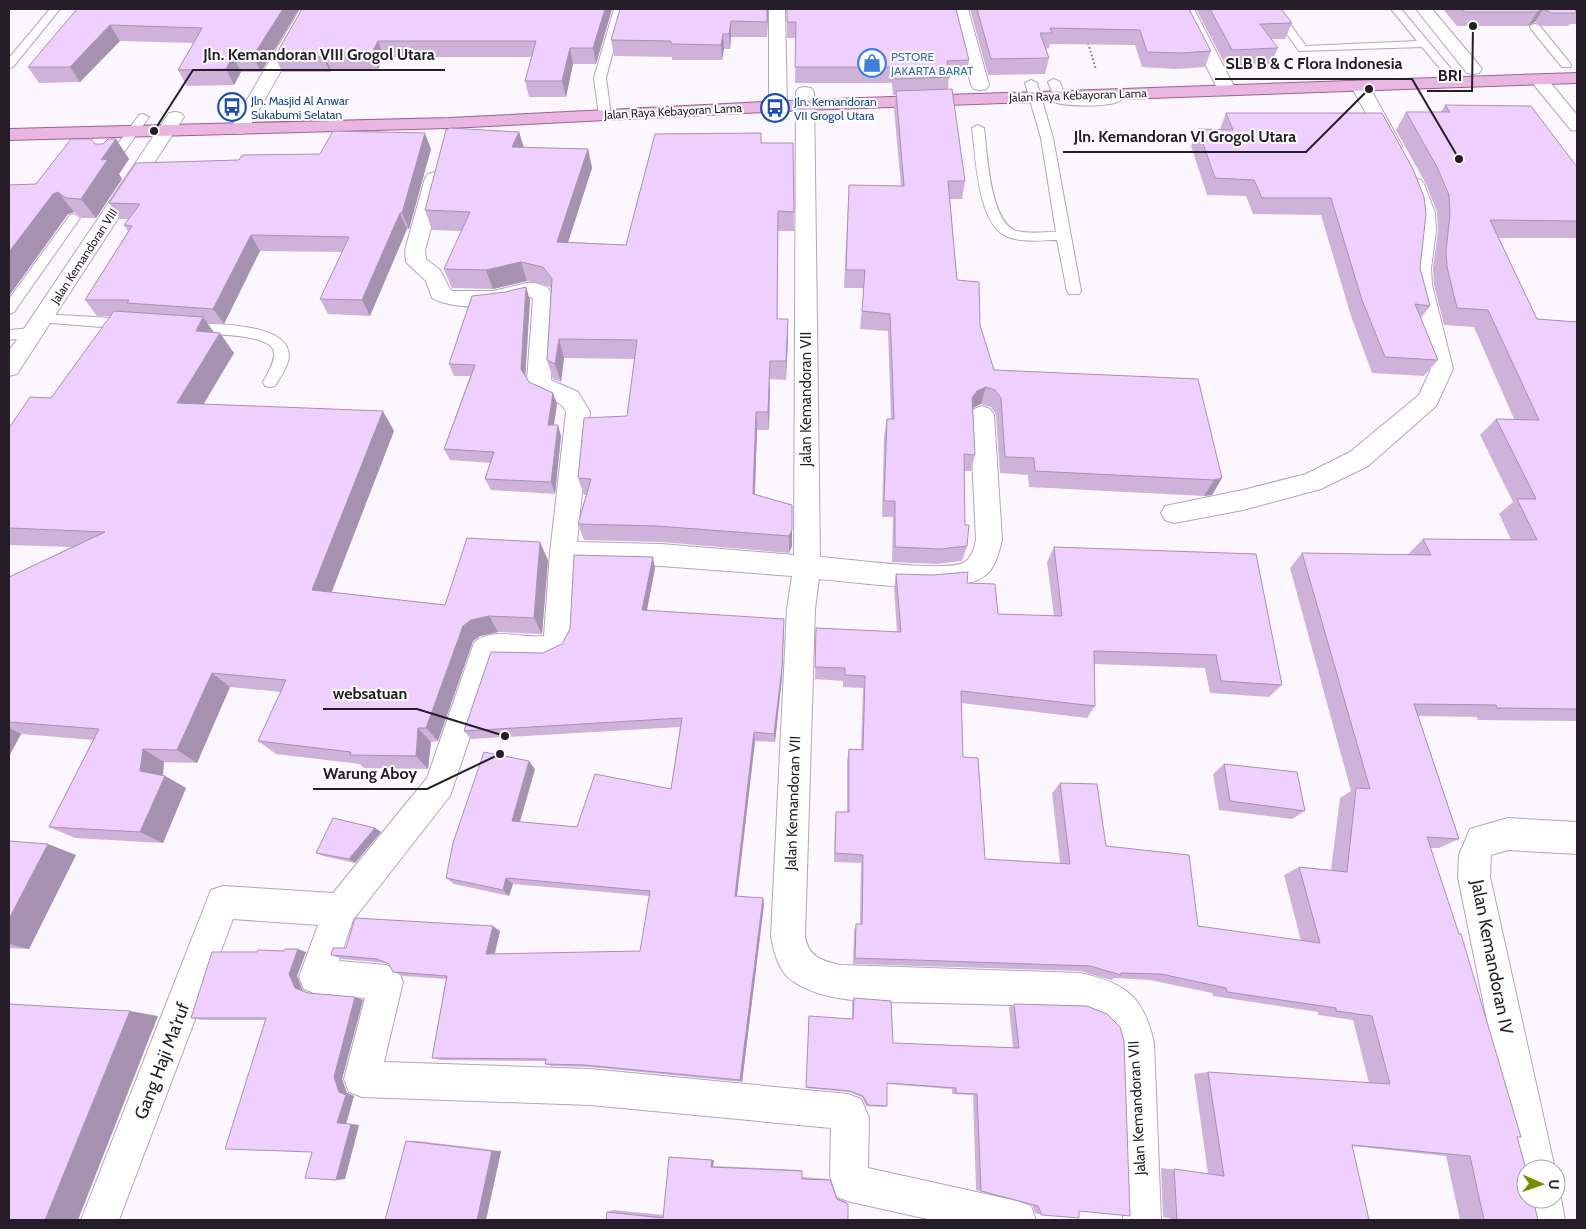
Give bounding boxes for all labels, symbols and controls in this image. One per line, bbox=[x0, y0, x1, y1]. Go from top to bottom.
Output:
callout: Jln. Kemandoran VIII Grogol Utara bbox=[193, 39, 445, 70]
text: Jln. Kemandoran VIII Grogol Utara bbox=[202, 45, 435, 64]
shop icon: PSTORE JAKARTA BARAT bbox=[857, 48, 887, 78]
callout: SLB B & C Flora Indonesia bbox=[1215, 48, 1412, 79]
place label: PSTORE JAKARTA BARAT bbox=[890, 49, 974, 78]
text: SLB B & C Flora Indonesia bbox=[1226, 54, 1402, 73]
callout: BRI bbox=[1427, 60, 1472, 91]
text: BRI bbox=[1438, 66, 1462, 85]
street label: Jalan Raya Kebayoran Lama bbox=[1008, 85, 1147, 105]
bus stop icon: Jln. Masjid Al Anwar Sukabumi Selatan bbox=[217, 92, 247, 122]
place label: Jln. Masjid Al Anwar Sukabumi Selatan bbox=[250, 93, 349, 122]
bus stop icon: Jln. Kemandoran VII Grogol Utara bbox=[760, 93, 790, 123]
place label: Jln. Kemandoran VII Grogol Utara bbox=[793, 94, 877, 123]
street label: Jalan Raya Kebayoran Lama bbox=[603, 100, 743, 122]
callout: Jln. Kemandoran VI Grogol Utara bbox=[1063, 121, 1306, 152]
text: Jln. Kemandoran VI Grogol Utara bbox=[1073, 127, 1296, 146]
street label: Jalan Kemandoran VIII bbox=[47, 205, 120, 307]
street label: Jalan Kemandoran VII bbox=[797, 332, 815, 467]
callout: websatuan bbox=[323, 678, 417, 709]
text: websatuan bbox=[333, 684, 407, 703]
street label: Jalan Kemandoran VII bbox=[782, 735, 804, 872]
callout: Warung Aboy bbox=[313, 758, 427, 789]
text: Warung Aboy bbox=[323, 764, 417, 783]
street label: Jalan Kemandoran IV bbox=[1466, 877, 1518, 1036]
street label: Gang Haji Ma'ruf bbox=[130, 999, 194, 1123]
street label: Jalan Kemandoran VII bbox=[1124, 1040, 1150, 1177]
north arrow bbox=[1516, 1159, 1566, 1209]
text: U bbox=[1545, 1179, 1563, 1190]

